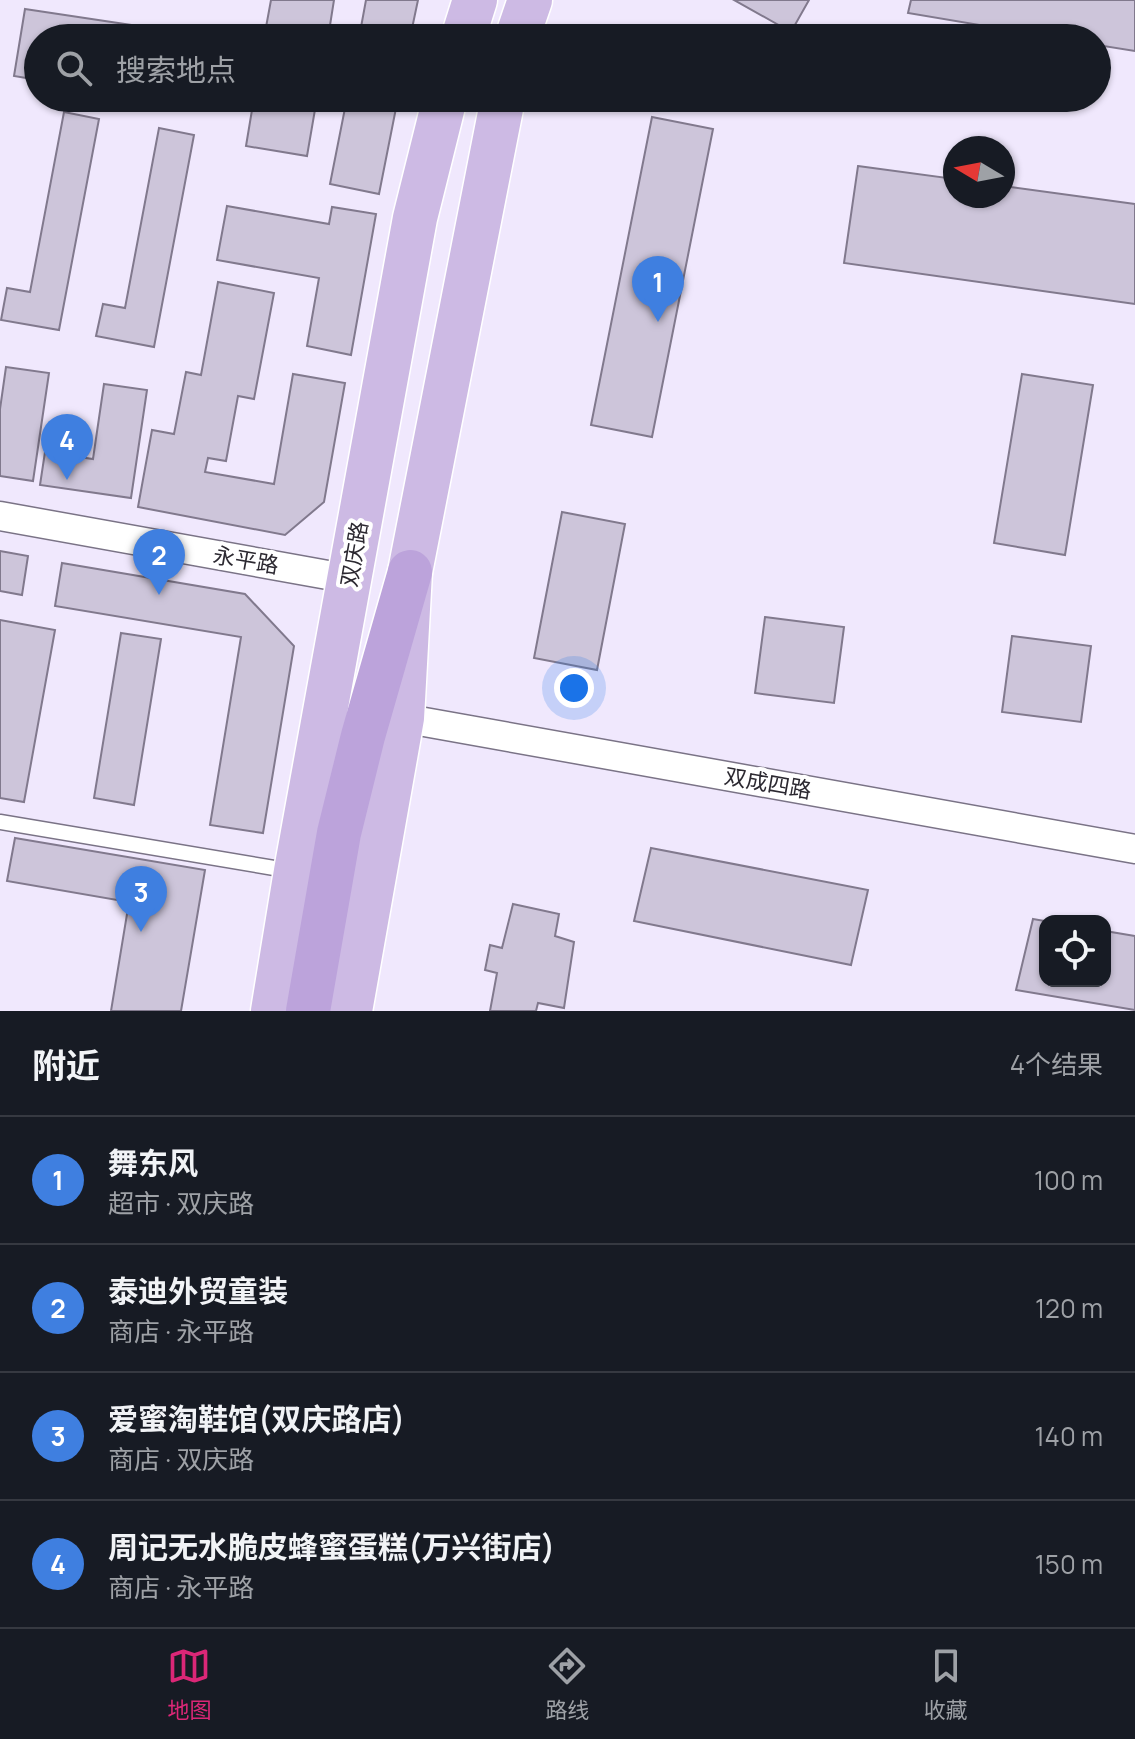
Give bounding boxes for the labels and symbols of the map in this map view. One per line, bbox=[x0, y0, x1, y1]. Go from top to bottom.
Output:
north arrow bbox=[943, 136, 1015, 208]
pin: 1 bbox=[632, 256, 684, 322]
pin: 4 bbox=[41, 414, 93, 480]
street label: 双庆路 bbox=[333, 519, 375, 589]
pin: 2 bbox=[133, 529, 185, 595]
street label: 永平路 bbox=[211, 539, 281, 581]
your location bbox=[554, 668, 594, 708]
street label: 双成四路 bbox=[722, 761, 814, 805]
pin: 3 bbox=[115, 866, 167, 932]

